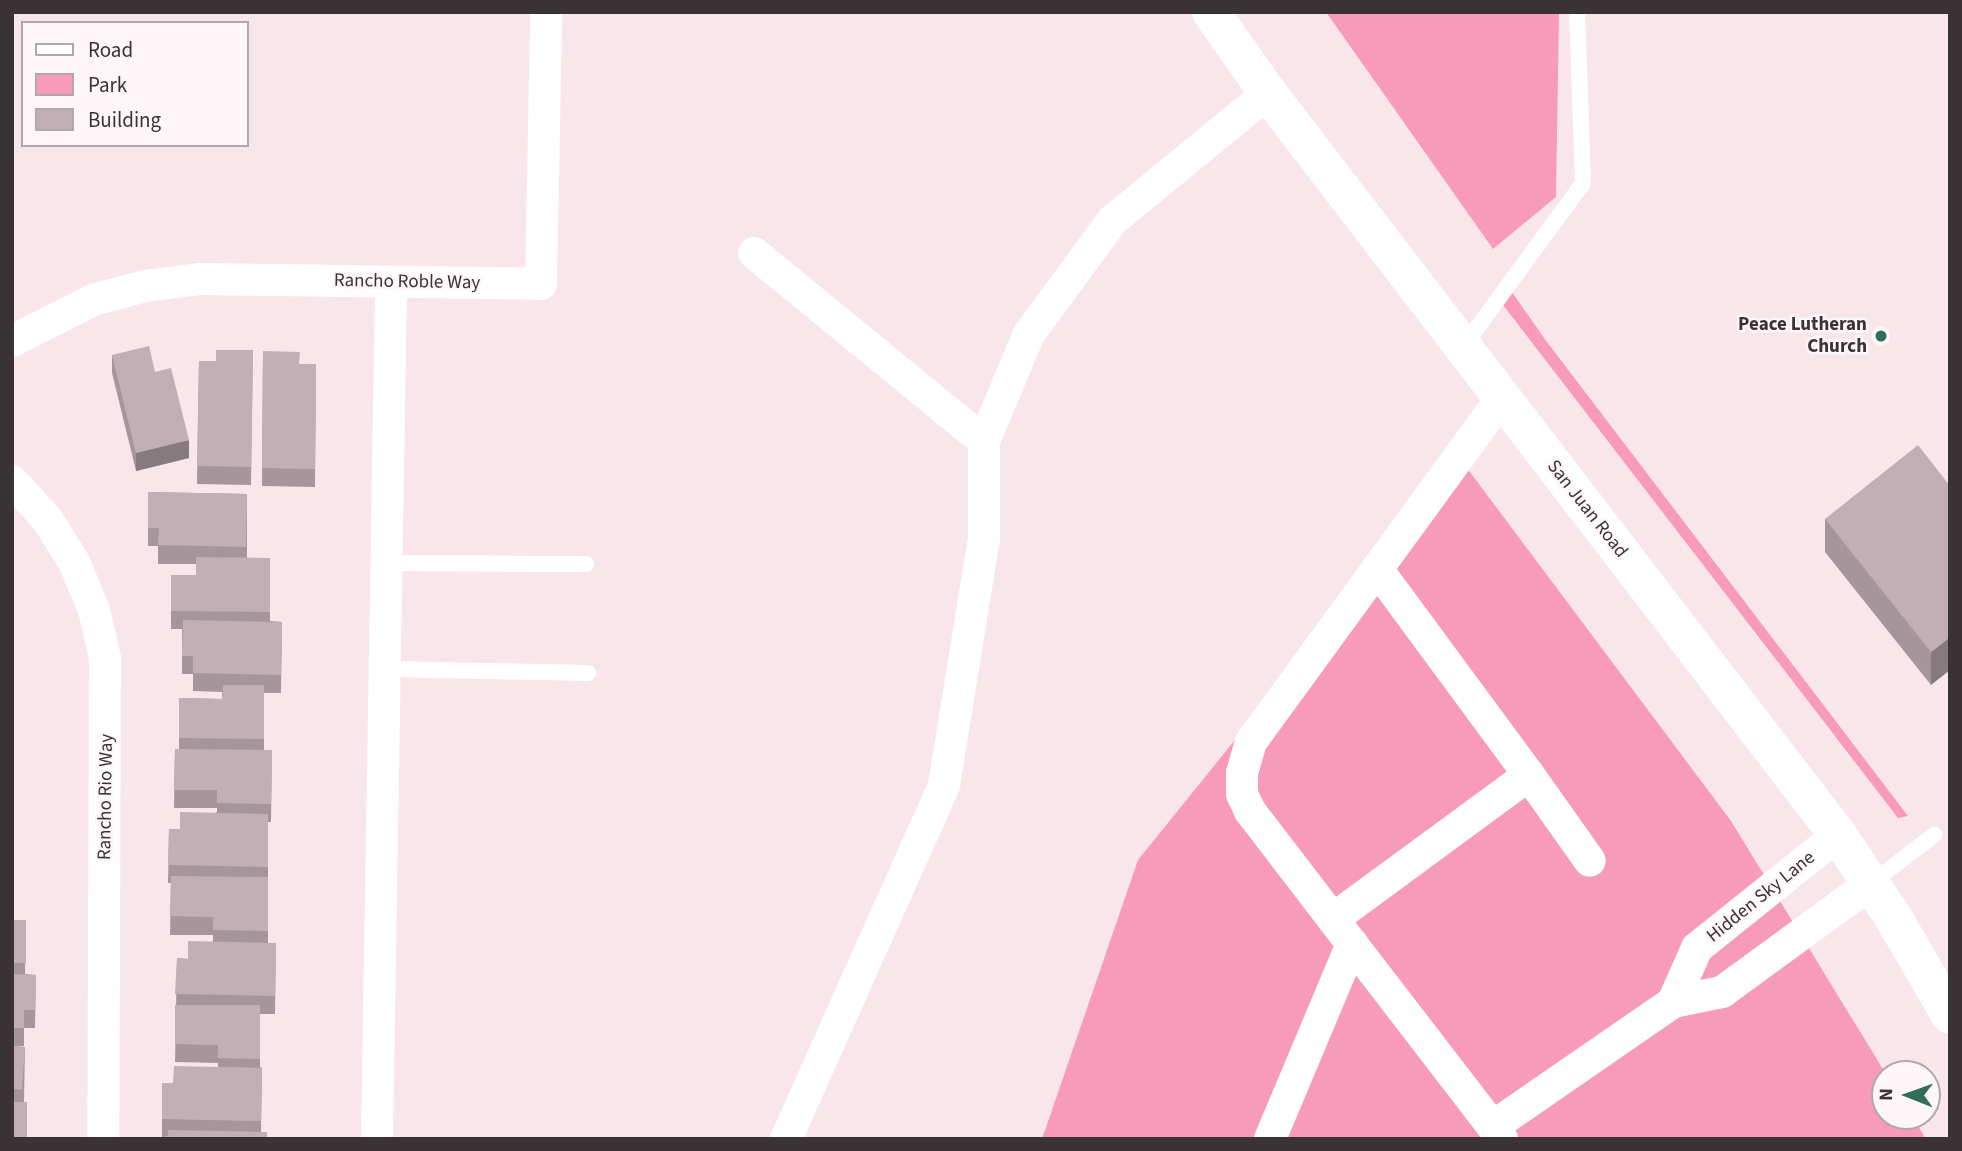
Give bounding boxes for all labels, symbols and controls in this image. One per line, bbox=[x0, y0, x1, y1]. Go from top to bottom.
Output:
legend bbox=[21, 21, 248, 147]
text: Road bbox=[88, 35, 133, 65]
text: Park bbox=[88, 70, 127, 100]
text: Building bbox=[88, 105, 161, 135]
street label: Rancho Roble Way bbox=[334, 269, 480, 295]
place label: Peace Lutheran Church bbox=[1738, 314, 1867, 358]
marker: Peace Lutheran Church bbox=[1873, 328, 1889, 344]
street label: San Juan Road bbox=[1542, 456, 1632, 562]
street label: Rancho Rio Way bbox=[93, 734, 119, 860]
street label: Hidden Sky Lane bbox=[1702, 846, 1820, 948]
north arrow bbox=[1871, 1060, 1941, 1130]
text: N bbox=[1873, 1088, 1900, 1101]

